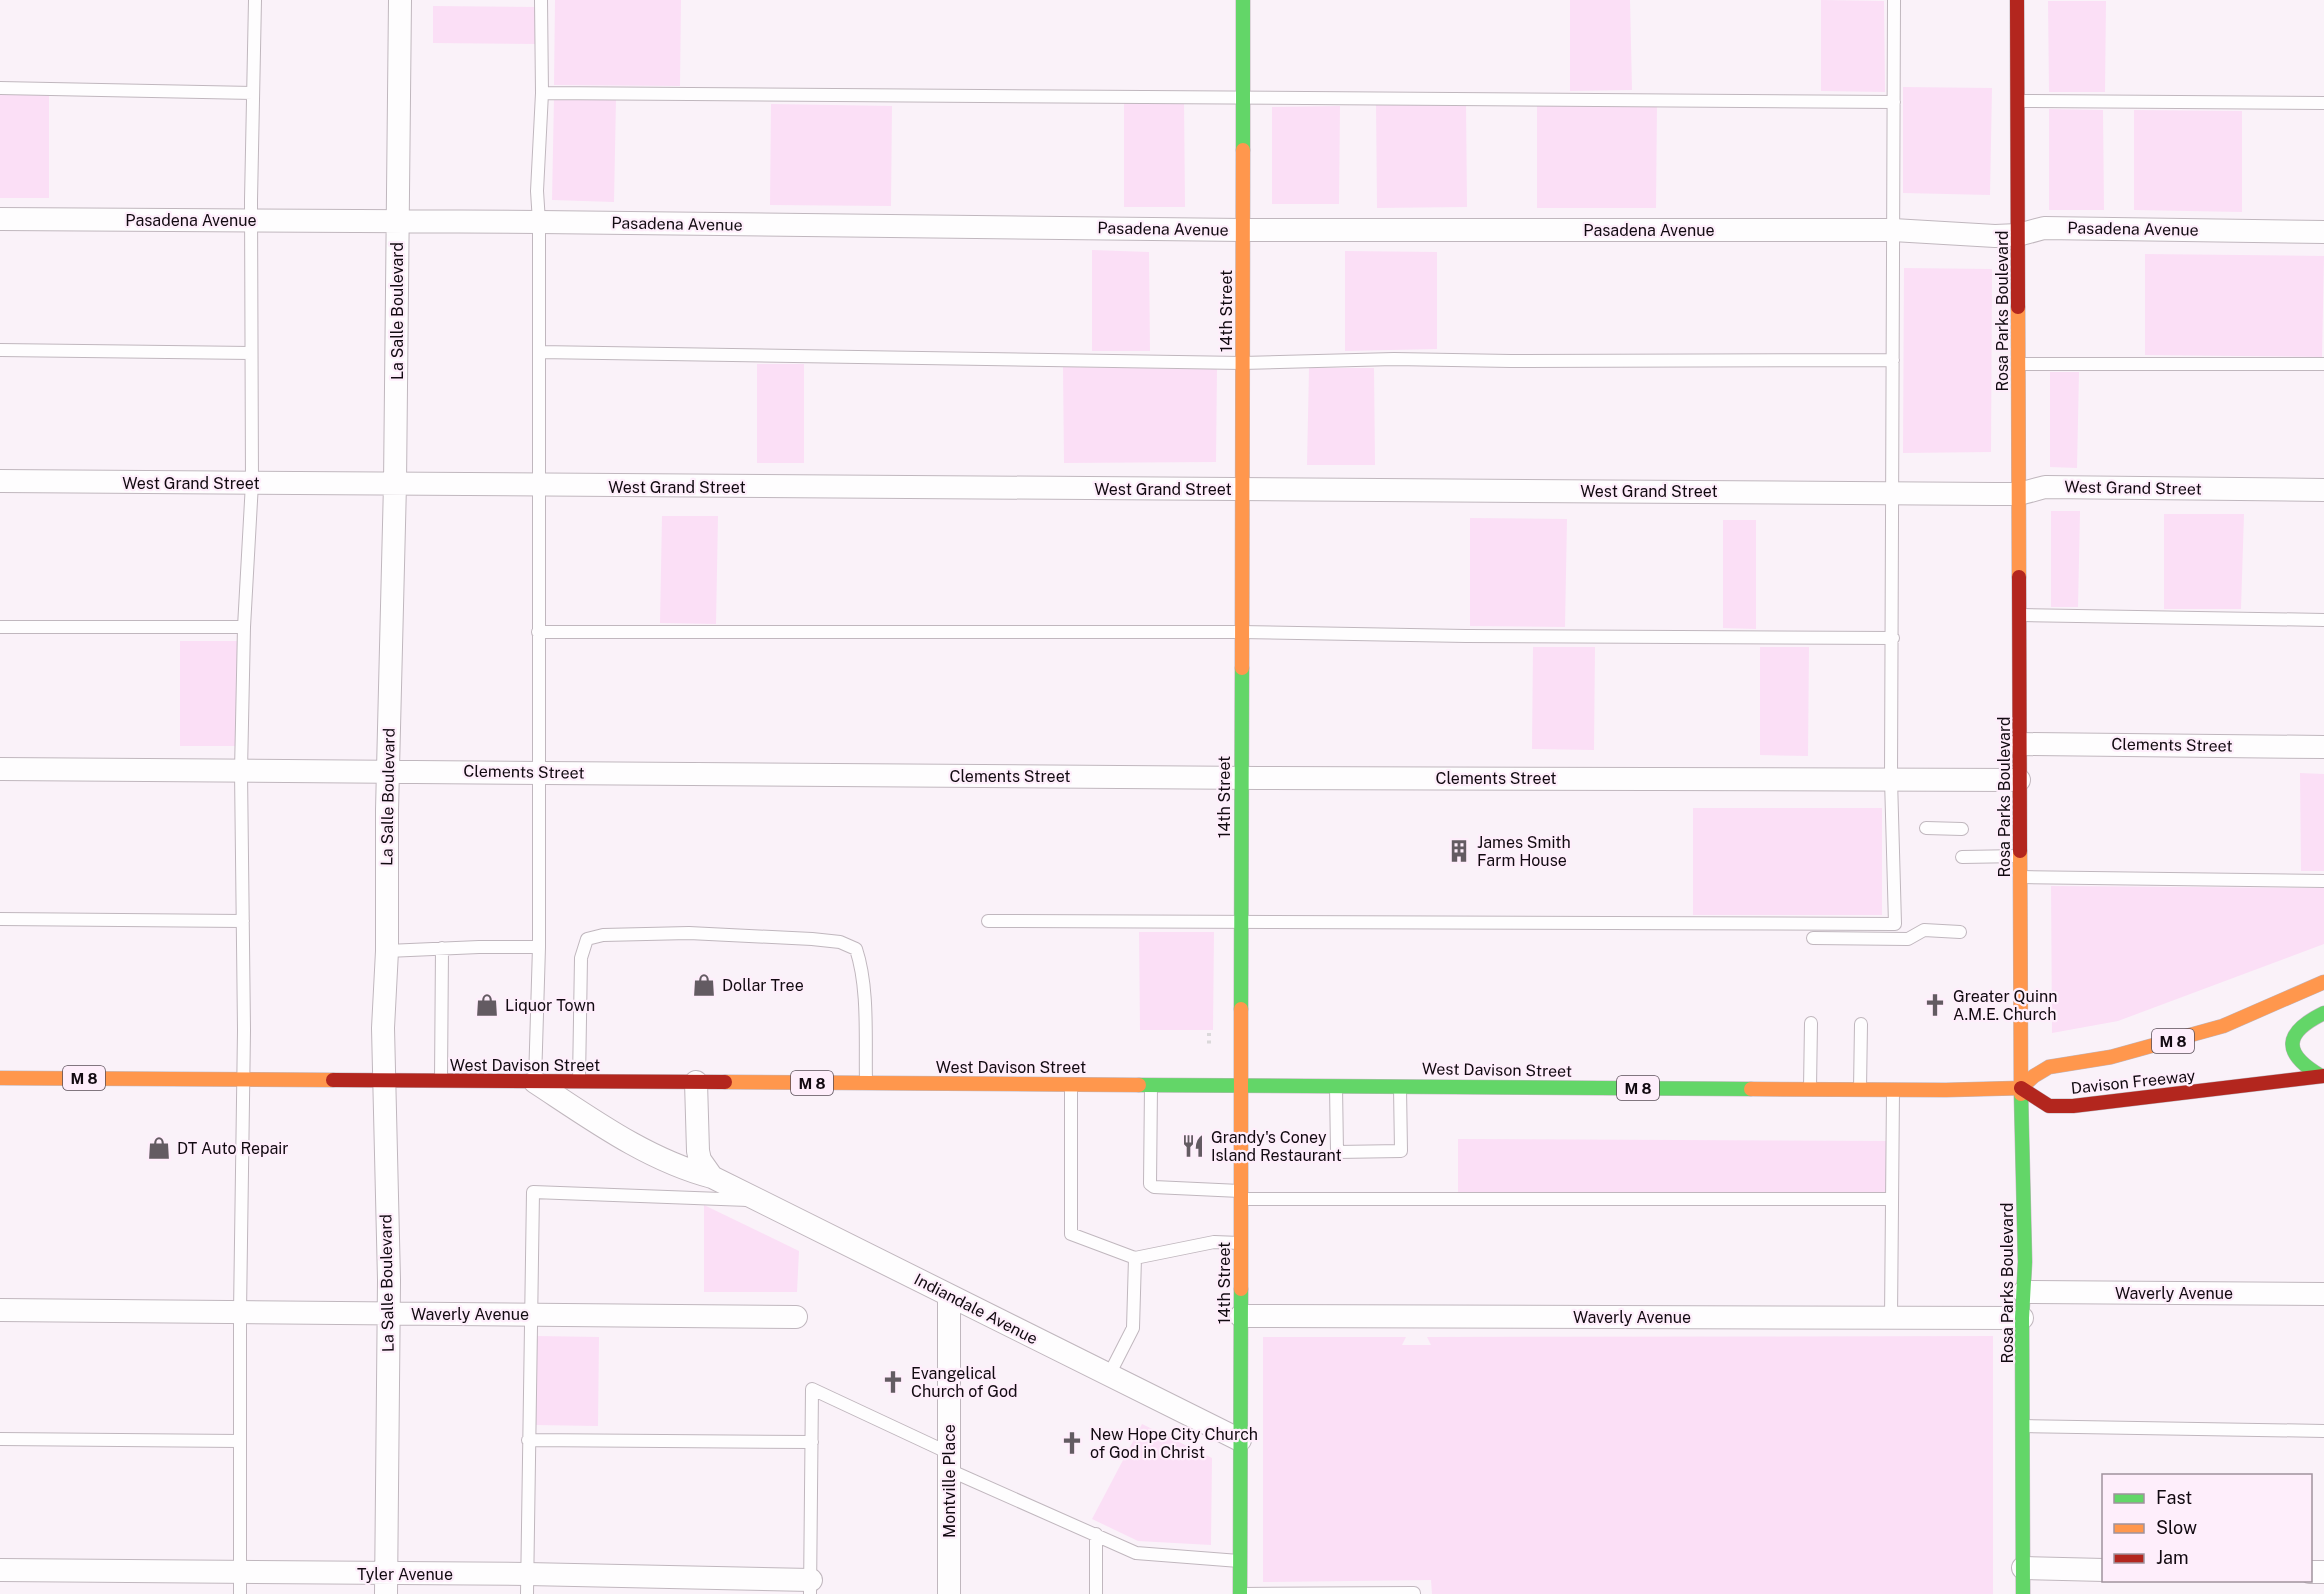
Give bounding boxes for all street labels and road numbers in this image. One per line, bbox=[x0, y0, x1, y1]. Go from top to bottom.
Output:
street label: Pasadena Avenue bbox=[125, 211, 257, 230]
street label: Pasadena Avenue bbox=[611, 213, 743, 235]
street label: Pasadena Avenue bbox=[1097, 218, 1229, 240]
street label: Pasadena Avenue bbox=[2067, 218, 2199, 240]
street label: Pasadena Avenue bbox=[1583, 221, 1715, 240]
street label: Rosa Parks Boulevard bbox=[1993, 230, 2012, 392]
street label: La Salle Boulevard bbox=[388, 242, 407, 380]
street label: 14th Street bbox=[1217, 270, 1236, 352]
street label: West Grand Street bbox=[122, 474, 260, 493]
street label: West Grand Street bbox=[2064, 477, 2202, 499]
street label: West Grand Street bbox=[608, 478, 746, 497]
street label: West Grand Street bbox=[1094, 480, 1232, 499]
street label: West Grand Street bbox=[1580, 482, 1718, 501]
street label: Rosa Parks Boulevard bbox=[1995, 716, 2014, 878]
street label: La Salle Boulevard bbox=[377, 728, 399, 866]
street label: Clements Street bbox=[2111, 734, 2233, 756]
street label: 14th Street bbox=[1215, 756, 1234, 838]
street label: Clements Street bbox=[463, 761, 585, 783]
street label: Clements Street bbox=[949, 767, 1071, 786]
street label: Clements Street bbox=[1435, 769, 1557, 788]
road number: M 8 bbox=[2152, 1029, 2194, 1053]
street label: West Davison Street bbox=[450, 1056, 600, 1075]
street label: West Davison Street bbox=[936, 1058, 1086, 1077]
street label: West Davison Street bbox=[1422, 1059, 1572, 1081]
road number: M 8 bbox=[63, 1066, 105, 1090]
street label: Davison Freeway bbox=[2070, 1066, 2197, 1098]
road number: M 8 bbox=[791, 1071, 833, 1095]
road number: M 8 bbox=[1617, 1076, 1659, 1100]
street label: Rosa Parks Boulevard bbox=[1998, 1202, 2017, 1364]
street label: La Salle Boulevard bbox=[376, 1214, 398, 1352]
street label: 14th Street bbox=[1215, 1242, 1234, 1324]
street label: Indiandale Avenue bbox=[911, 1270, 1041, 1348]
street label: Waverly Avenue bbox=[2115, 1284, 2233, 1303]
street label: Waverly Avenue bbox=[411, 1305, 529, 1324]
street label: Waverly Avenue bbox=[1573, 1308, 1691, 1327]
street label: Montville Place bbox=[940, 1424, 959, 1538]
street label: Tyler Avenue bbox=[357, 1565, 453, 1584]

